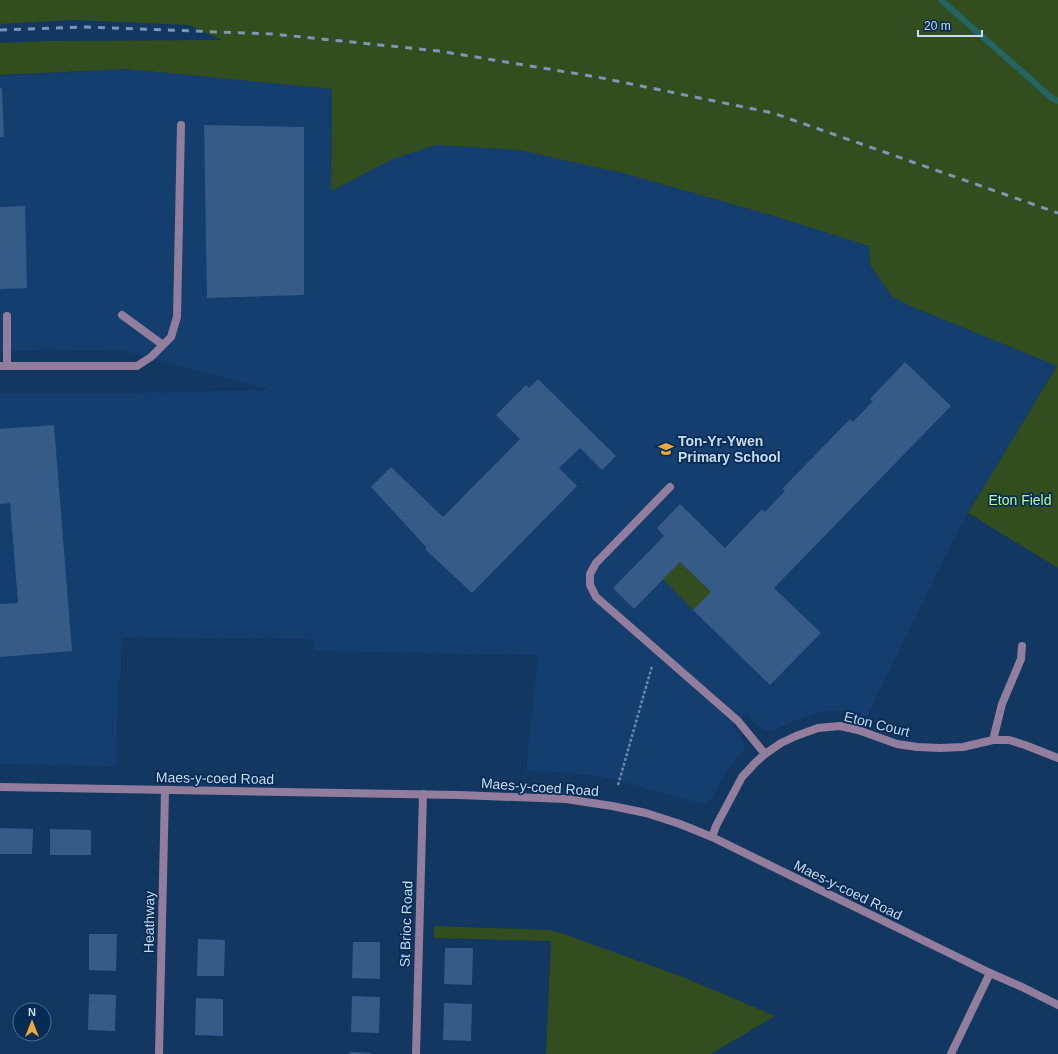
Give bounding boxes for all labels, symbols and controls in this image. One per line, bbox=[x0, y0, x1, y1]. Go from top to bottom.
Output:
scale bar bbox=[918, 12, 982, 38]
text: 20 m bbox=[924, 19, 951, 33]
place label: Ton-Yr-Ywen Primary School bbox=[678, 433, 781, 465]
school or university icon: Ton-Yr-Ywen Primary School bbox=[657, 440, 675, 458]
park label: Eton Field bbox=[988, 492, 1052, 508]
street label: Eton Court bbox=[843, 708, 912, 740]
street label: Maes-y-coed Road bbox=[156, 769, 274, 787]
street label: Maes-y-coed Road bbox=[480, 775, 600, 799]
street label: Maes-y-coed Road bbox=[791, 857, 905, 923]
street label: St Brioc Road bbox=[396, 881, 416, 967]
street label: Heathway bbox=[140, 891, 158, 953]
north arrow bbox=[12, 1002, 52, 1042]
text: N bbox=[28, 1006, 36, 1018]

